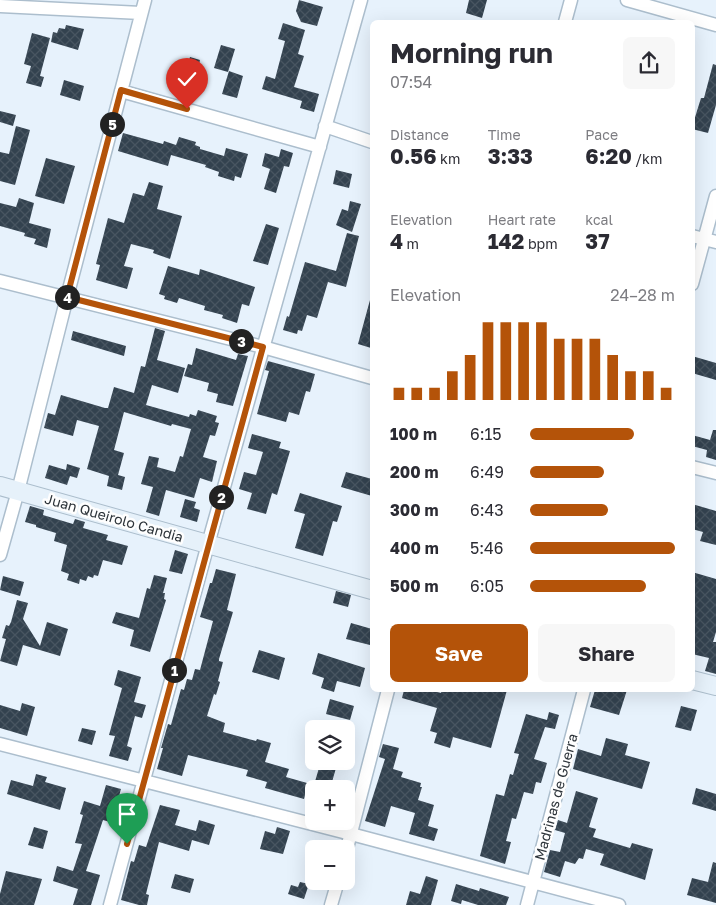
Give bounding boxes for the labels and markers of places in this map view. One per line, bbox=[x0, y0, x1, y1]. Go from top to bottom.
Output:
pin bbox=[166, 58, 208, 109]
pin: 5 bbox=[100, 112, 124, 136]
pin: 4 bbox=[54, 284, 80, 310]
pin: 3 bbox=[228, 328, 254, 354]
pin: 2 bbox=[208, 484, 234, 510]
pin: 1 bbox=[162, 658, 186, 682]
pin bbox=[106, 793, 148, 844]

